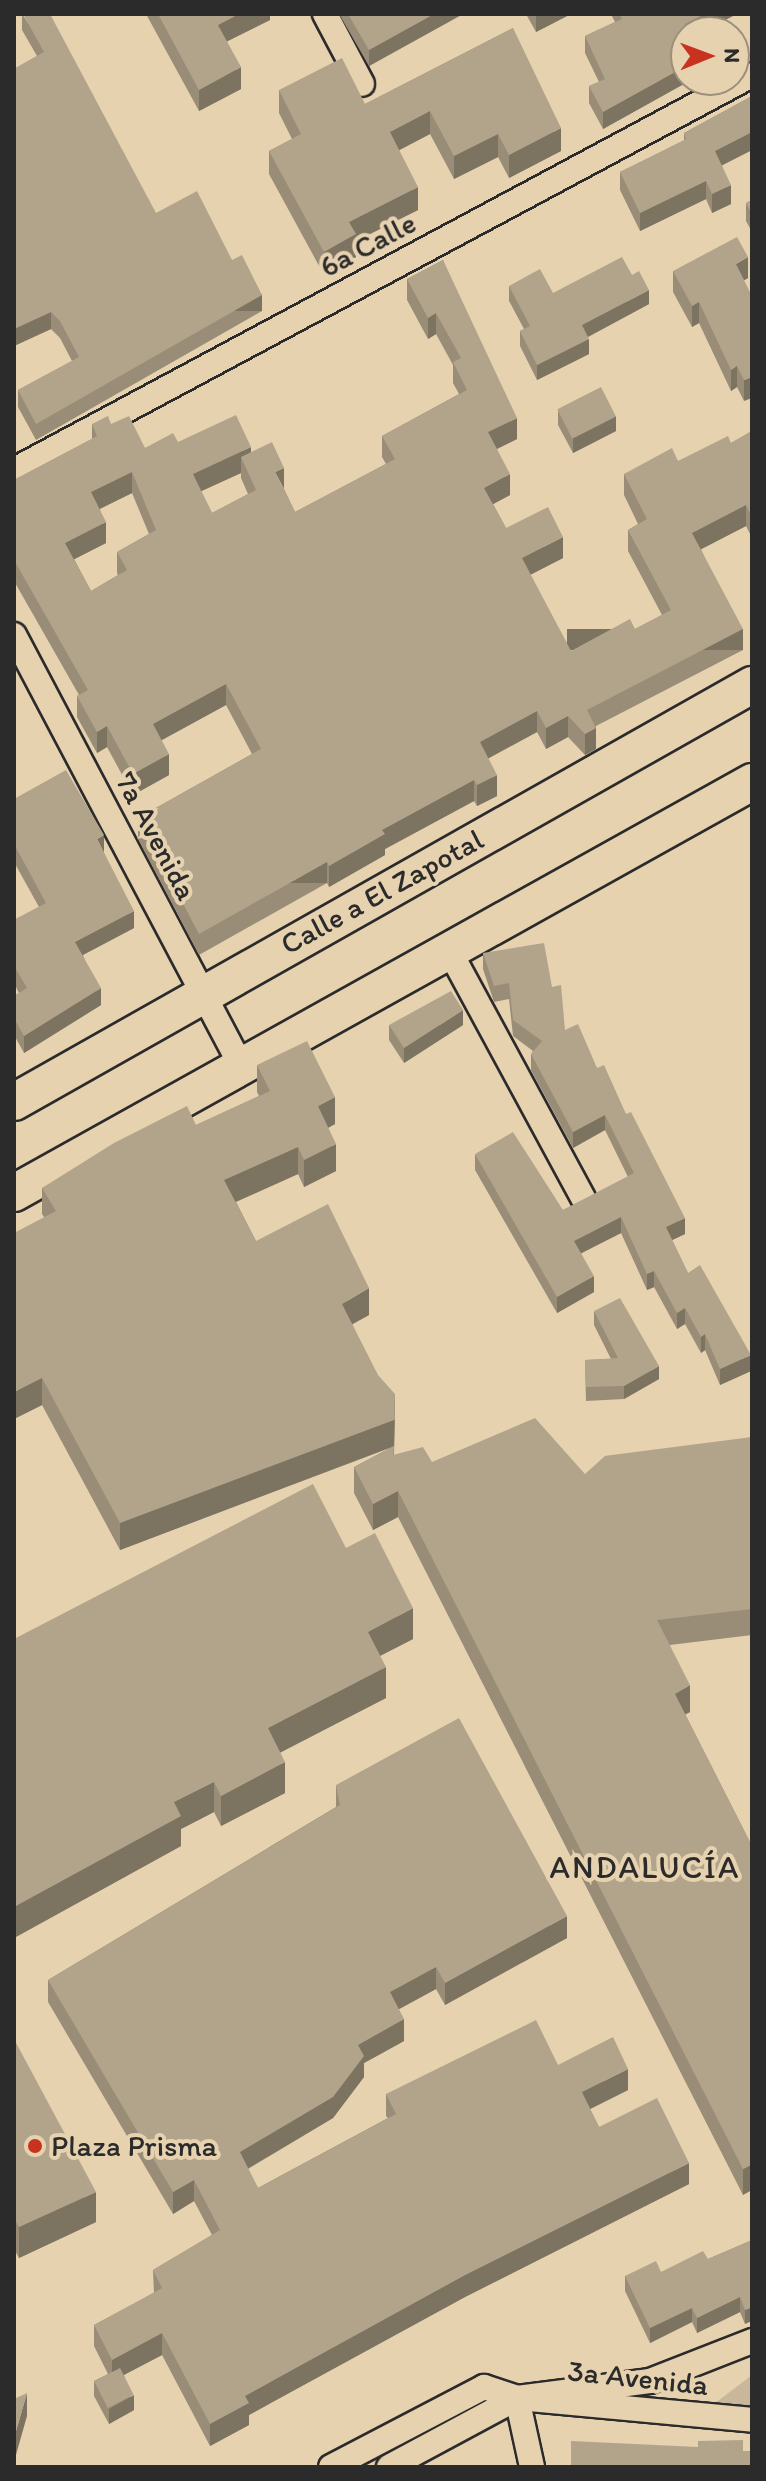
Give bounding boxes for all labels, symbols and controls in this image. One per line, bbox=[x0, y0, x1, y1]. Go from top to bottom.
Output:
north arrow bbox=[670, 16, 750, 96]
text: N bbox=[719, 48, 746, 63]
street label: 6a Calle bbox=[313, 205, 423, 285]
street label: 7a Avenida bbox=[107, 766, 205, 906]
street label: Calle a El Zapotal bbox=[274, 821, 490, 963]
district label: ANDALUCÍA bbox=[549, 1848, 741, 1886]
place label: Plaza Prisma bbox=[51, 2128, 217, 2164]
marker: Plaza Prisma bbox=[26, 2137, 44, 2155]
street label: 3a Avenida bbox=[566, 2353, 710, 2403]

